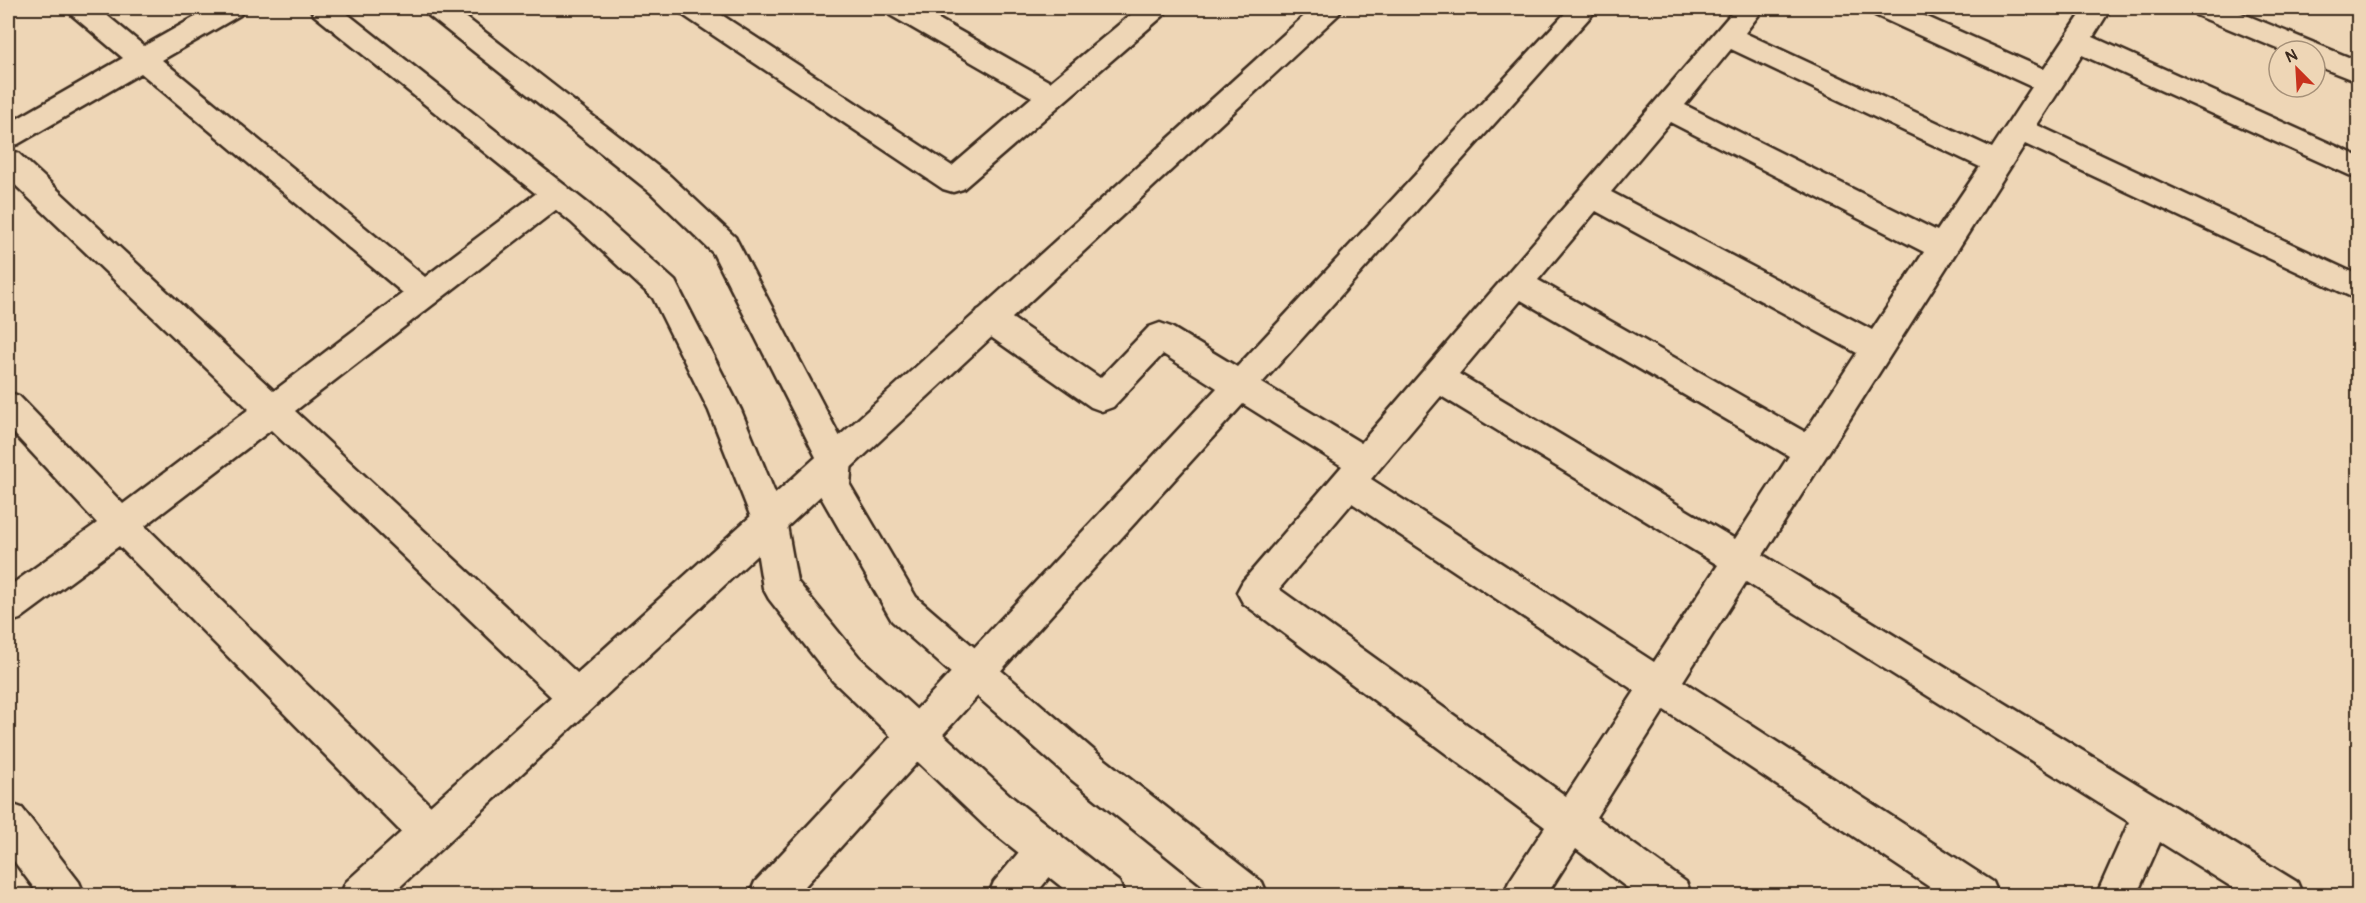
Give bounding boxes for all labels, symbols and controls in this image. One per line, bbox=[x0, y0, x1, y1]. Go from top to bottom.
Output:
north arrow bbox=[2267, 39, 2327, 99]
text: N bbox=[2282, 45, 2300, 68]

